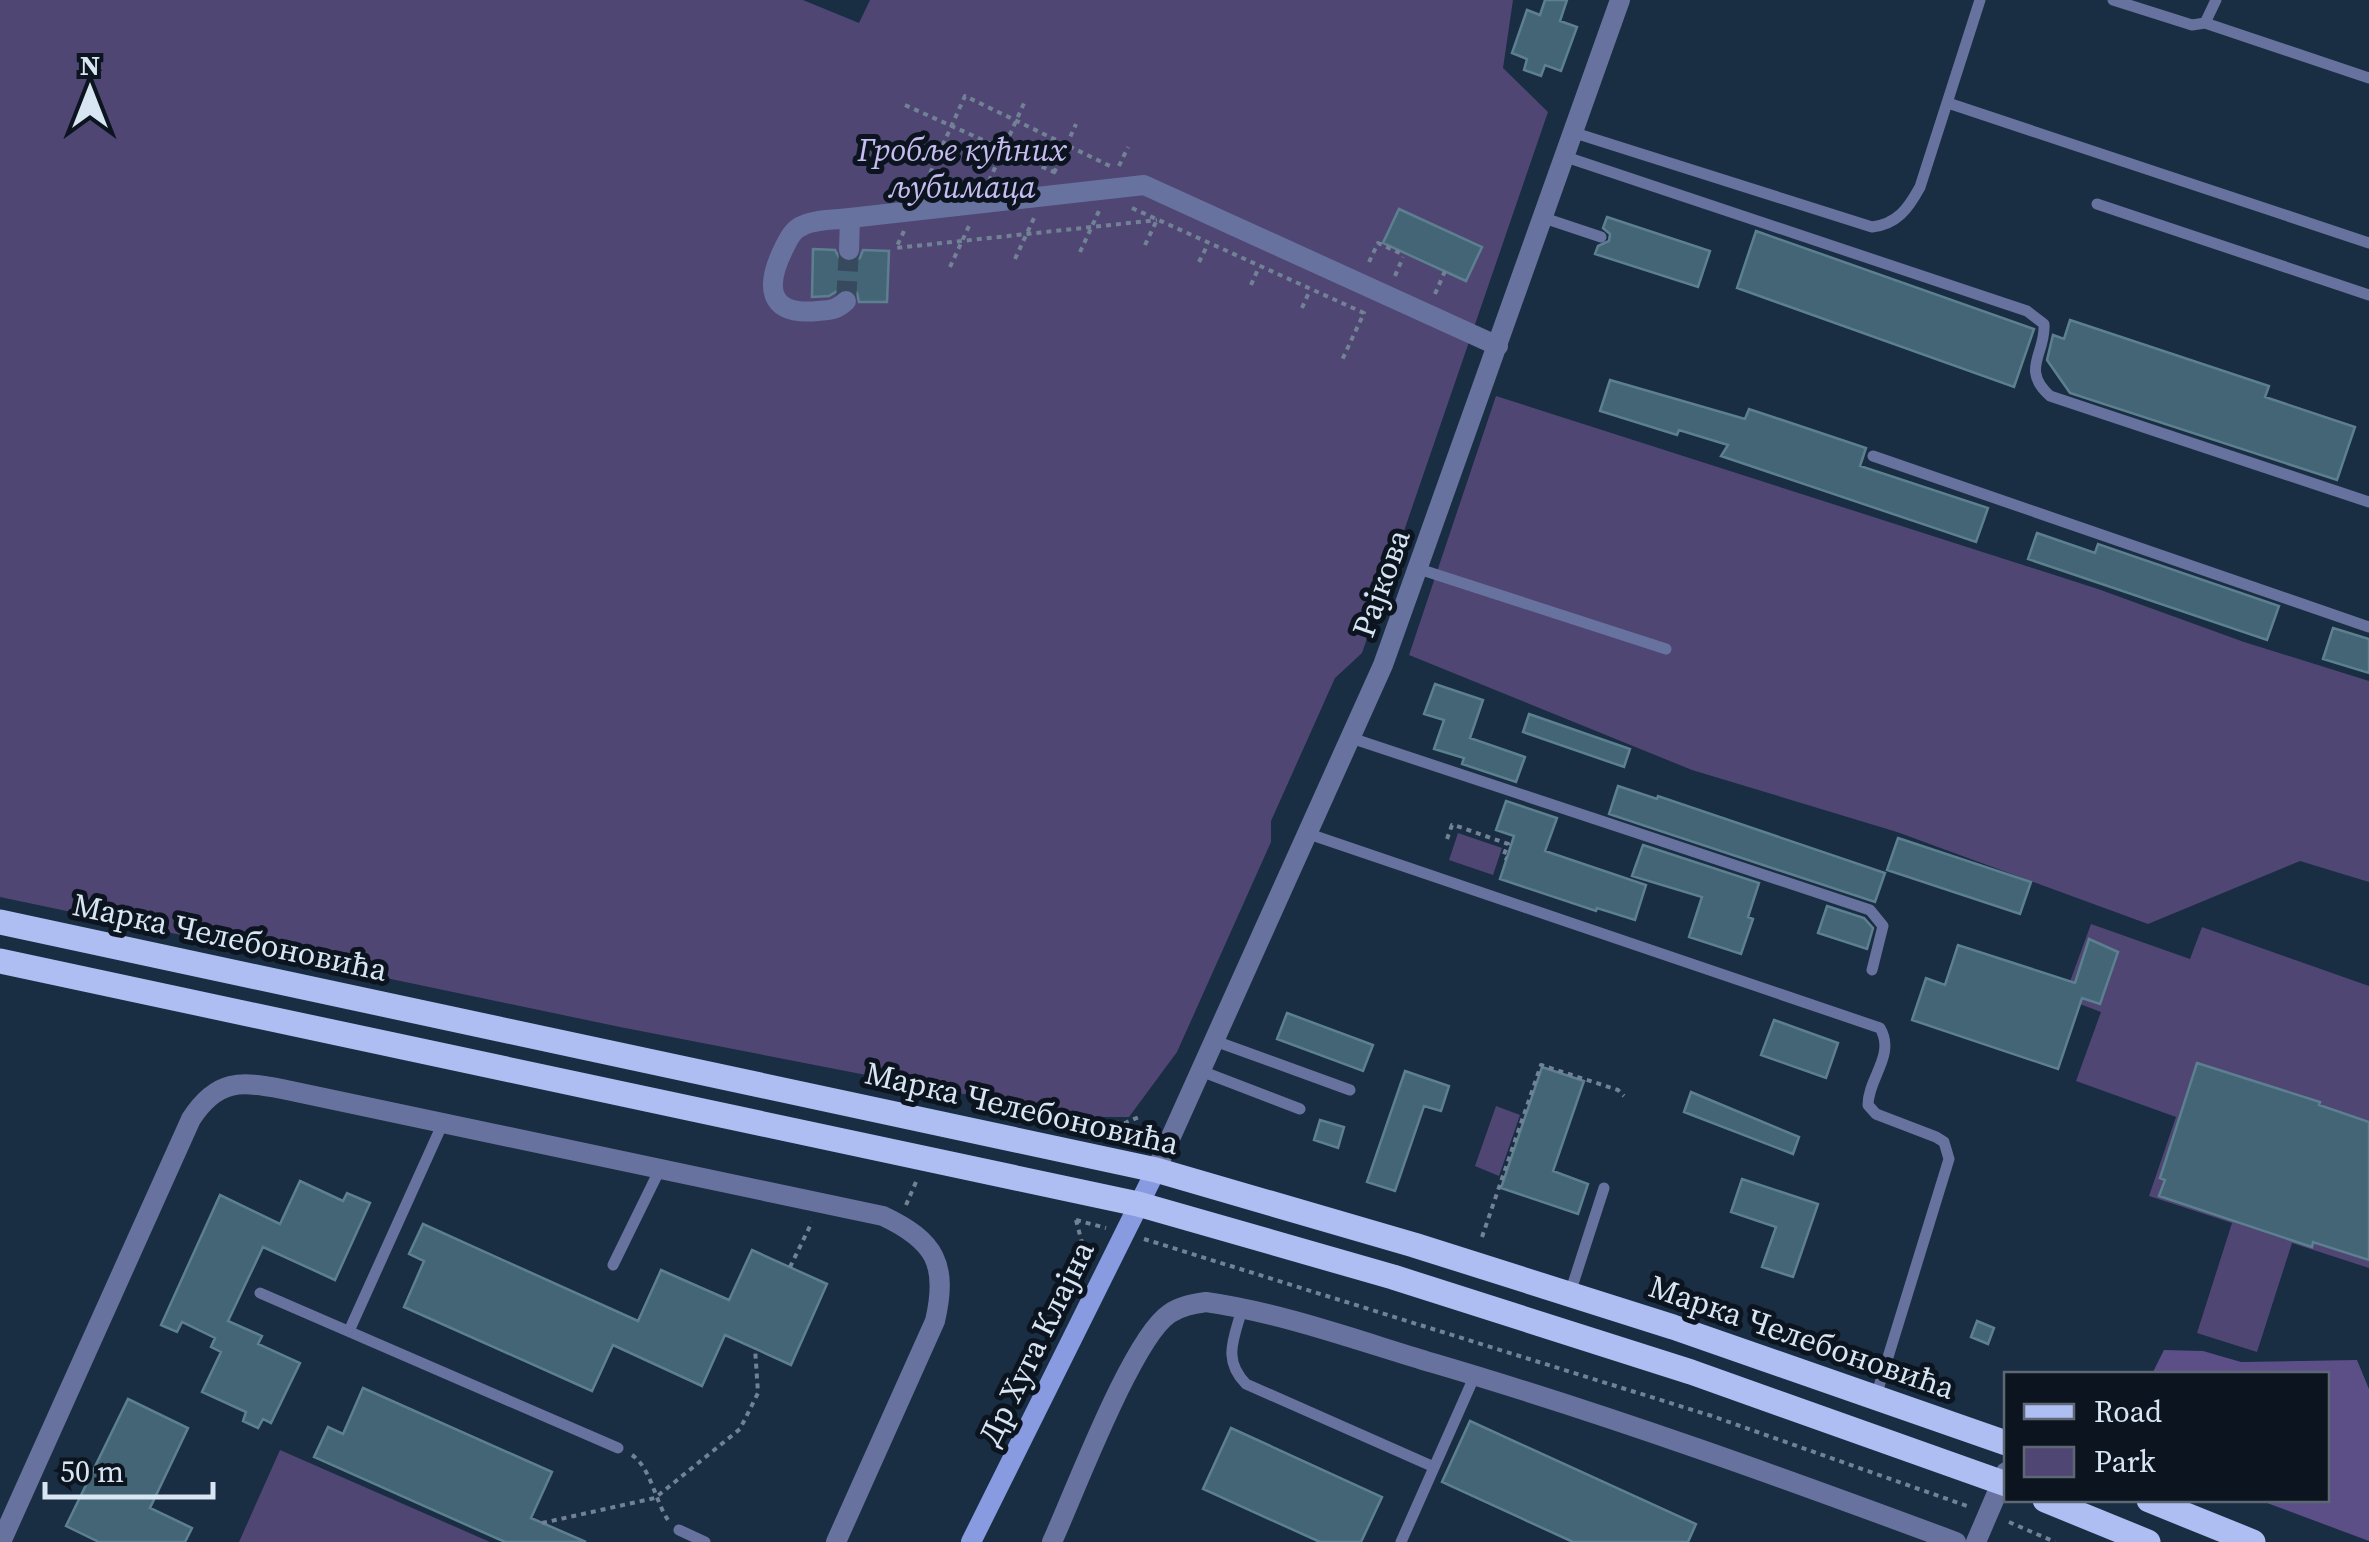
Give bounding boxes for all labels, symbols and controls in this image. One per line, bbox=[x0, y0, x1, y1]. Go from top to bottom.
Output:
north arrow bbox=[40, 40, 140, 140]
text: N bbox=[80, 46, 100, 84]
park label: Гробље кућних љубимаца bbox=[857, 128, 1068, 209]
street label: Рајкова bbox=[1341, 522, 1421, 643]
street label: Марка Челебоновића bbox=[69, 882, 392, 992]
street label: Марка Челебоновића bbox=[861, 1051, 1184, 1166]
street label: Др Хуга Клајна bbox=[967, 1233, 1105, 1453]
street label: Марка Челебоновића bbox=[1643, 1264, 1961, 1410]
legend bbox=[2004, 1372, 2329, 1502]
text: Road bbox=[2094, 1391, 2162, 1432]
scale bar bbox=[45, 1437, 212, 1499]
text: Park bbox=[2094, 1441, 2156, 1482]
text: 50 m bbox=[60, 1451, 124, 1492]

